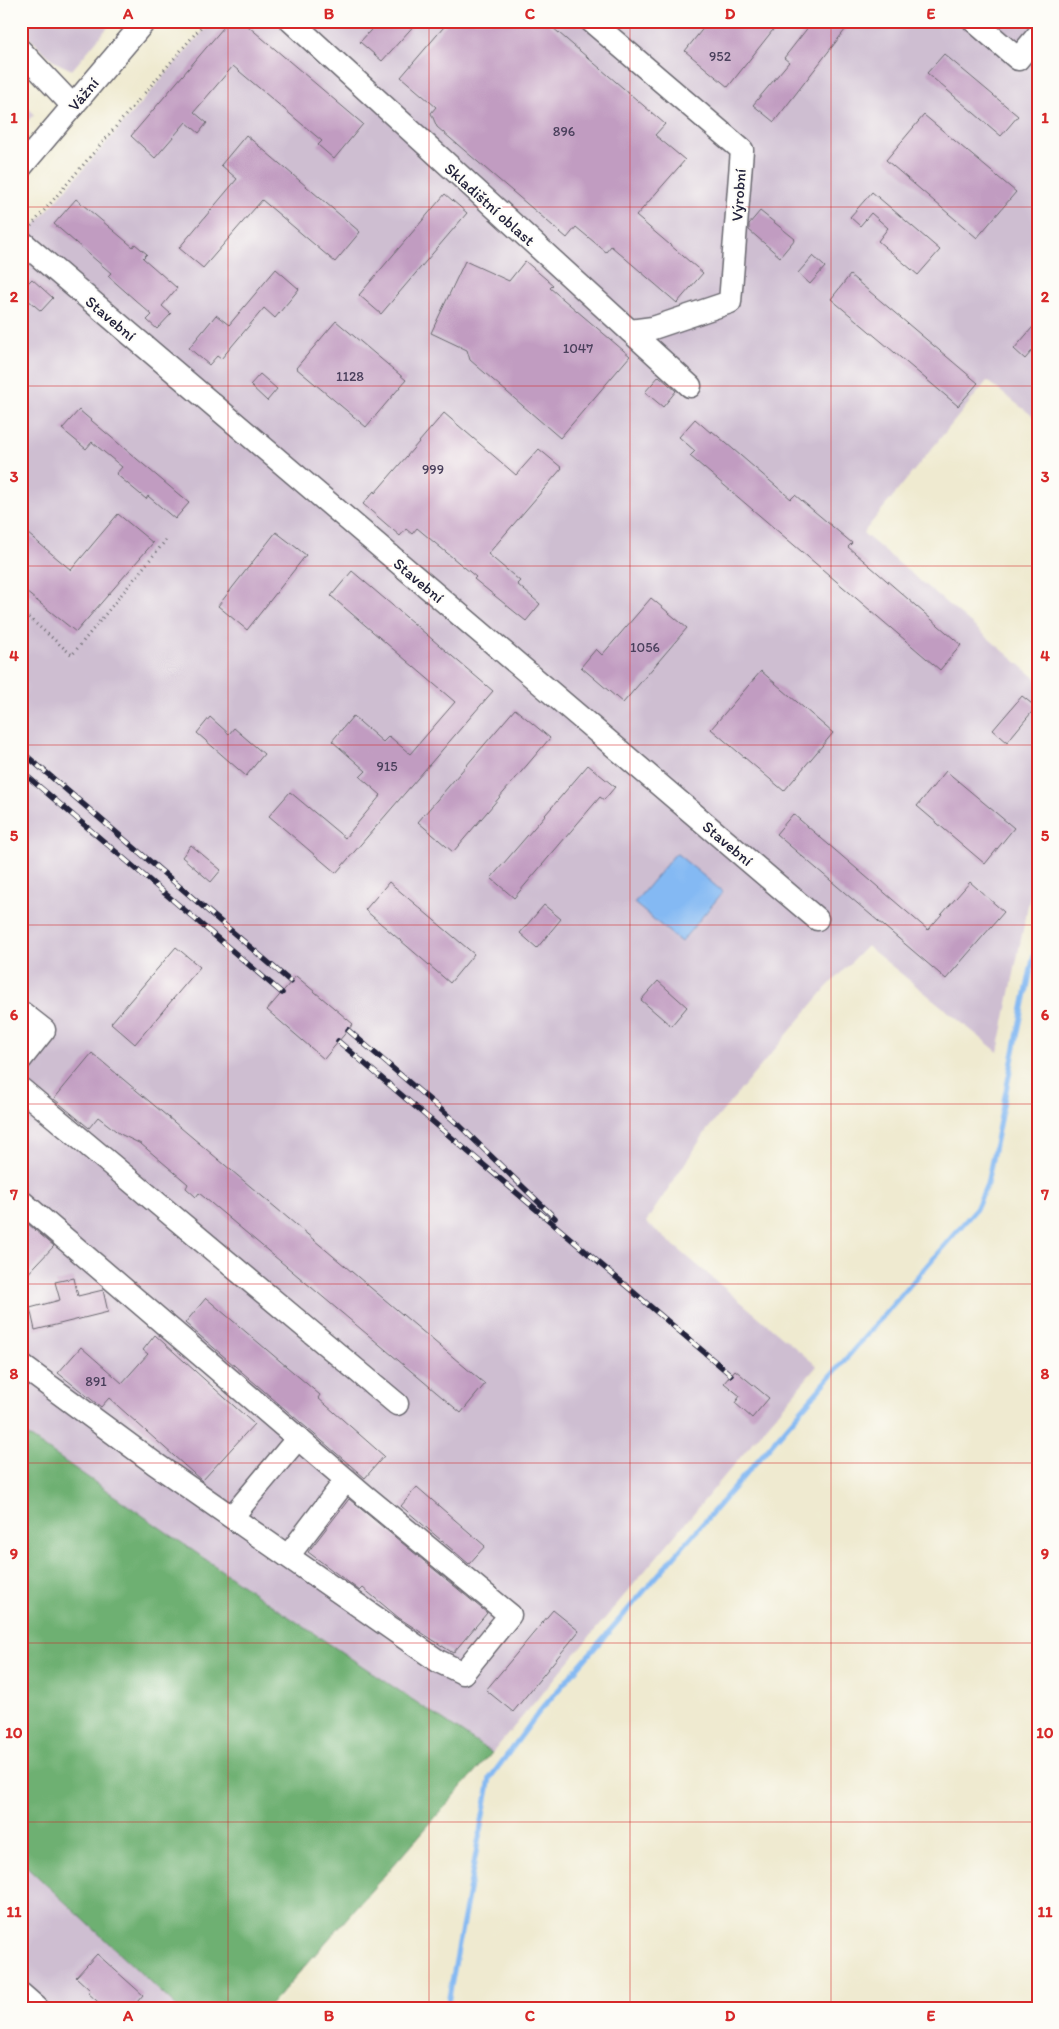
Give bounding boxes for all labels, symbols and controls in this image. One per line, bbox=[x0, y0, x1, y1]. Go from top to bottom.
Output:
text: A bbox=[122, 4, 134, 23]
text: B bbox=[324, 4, 335, 23]
text: C bbox=[525, 4, 536, 23]
text: D bbox=[725, 4, 736, 23]
text: E bbox=[927, 4, 936, 23]
house number: 952 bbox=[709, 48, 732, 65]
street label: Vážní bbox=[64, 74, 103, 115]
text: 1 bbox=[10, 108, 18, 127]
text: 1 bbox=[1041, 108, 1049, 127]
house number: 896 bbox=[553, 123, 575, 140]
street label: Skladištní oblast bbox=[441, 159, 539, 250]
street label: Výrobní bbox=[727, 168, 750, 222]
text: 2 bbox=[10, 287, 19, 306]
text: 2 bbox=[1041, 287, 1050, 306]
street label: Stavební bbox=[82, 292, 140, 345]
house number: 1047 bbox=[563, 340, 593, 357]
house number: 1128 bbox=[336, 368, 364, 385]
house number: 999 bbox=[422, 461, 444, 478]
text: 3 bbox=[10, 467, 19, 486]
text: 3 bbox=[1041, 467, 1050, 486]
street label: Stavební bbox=[390, 554, 448, 607]
house number: 1056 bbox=[630, 639, 660, 656]
text: 4 bbox=[9, 646, 19, 665]
text: 4 bbox=[1040, 646, 1050, 665]
house number: 915 bbox=[376, 758, 398, 775]
street label: Stavební bbox=[699, 817, 757, 870]
text: 5 bbox=[10, 826, 19, 845]
text: 5 bbox=[1041, 826, 1050, 845]
text: 6 bbox=[10, 1005, 19, 1024]
text: 6 bbox=[1041, 1005, 1050, 1024]
text: 7 bbox=[9, 1185, 18, 1204]
text: 7 bbox=[1040, 1185, 1049, 1204]
text: 8 bbox=[10, 1364, 19, 1383]
text: 8 bbox=[1041, 1364, 1050, 1383]
house number: 891 bbox=[85, 1373, 107, 1390]
text: 9 bbox=[10, 1544, 18, 1563]
text: 9 bbox=[1041, 1544, 1049, 1563]
text: 10 bbox=[5, 1723, 23, 1742]
text: 10 bbox=[1036, 1723, 1054, 1742]
text: 11 bbox=[7, 1902, 22, 1921]
text: 11 bbox=[1038, 1902, 1053, 1921]
text: A bbox=[122, 2006, 134, 2025]
text: B bbox=[324, 2006, 335, 2025]
text: C bbox=[525, 2006, 536, 2025]
text: D bbox=[725, 2006, 736, 2025]
text: E bbox=[927, 2006, 936, 2025]

